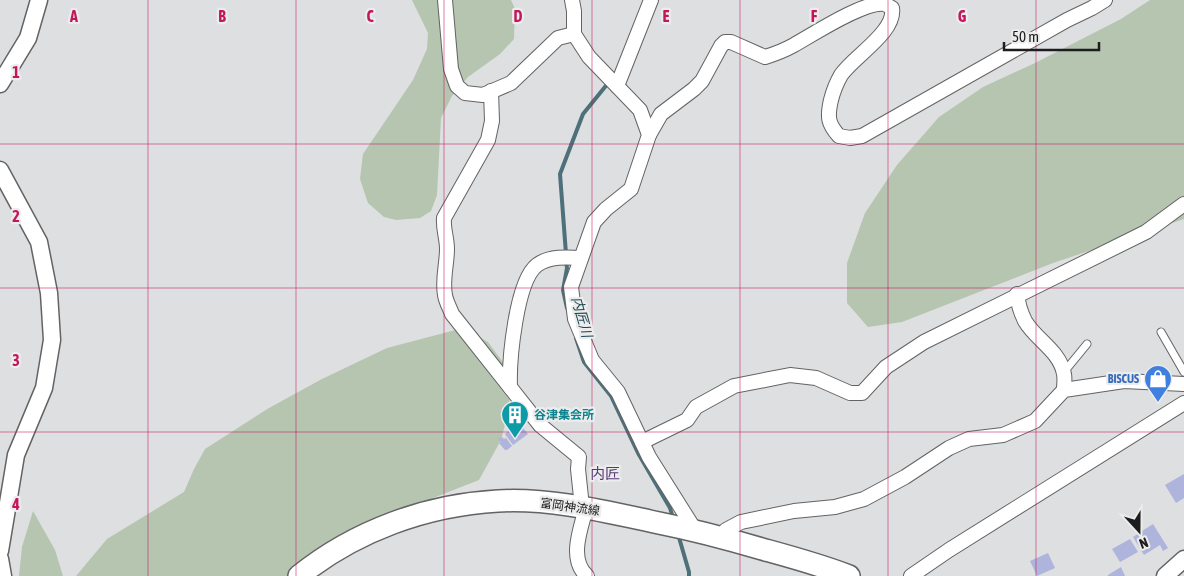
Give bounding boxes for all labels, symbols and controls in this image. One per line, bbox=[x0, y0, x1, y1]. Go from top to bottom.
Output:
text: A bbox=[69, 7, 78, 25]
text: B bbox=[218, 7, 226, 25]
text: C bbox=[366, 7, 374, 25]
text: D bbox=[514, 7, 523, 25]
text: E bbox=[663, 7, 670, 25]
text: F bbox=[811, 7, 818, 25]
text: G bbox=[958, 7, 967, 25]
scale bar bbox=[1004, 20, 1099, 52]
text: 50 m bbox=[1012, 28, 1039, 45]
text: 1 bbox=[12, 63, 20, 81]
text: 2 bbox=[12, 207, 20, 225]
water label: 内匠川 bbox=[569, 295, 596, 341]
text: 3 bbox=[12, 351, 20, 369]
shop icon: BISCUS bbox=[1143, 364, 1173, 403]
place label: BISCUS bbox=[1108, 372, 1139, 386]
building icon: 谷津集会所 bbox=[500, 400, 530, 439]
place label: 谷津集会所 bbox=[534, 408, 594, 422]
district label: 内匠 bbox=[590, 465, 620, 482]
text: 4 bbox=[11, 495, 20, 513]
street label: 富岡神流線 bbox=[539, 496, 601, 518]
north arrow bbox=[1114, 506, 1164, 556]
text: N bbox=[1137, 534, 1150, 552]

